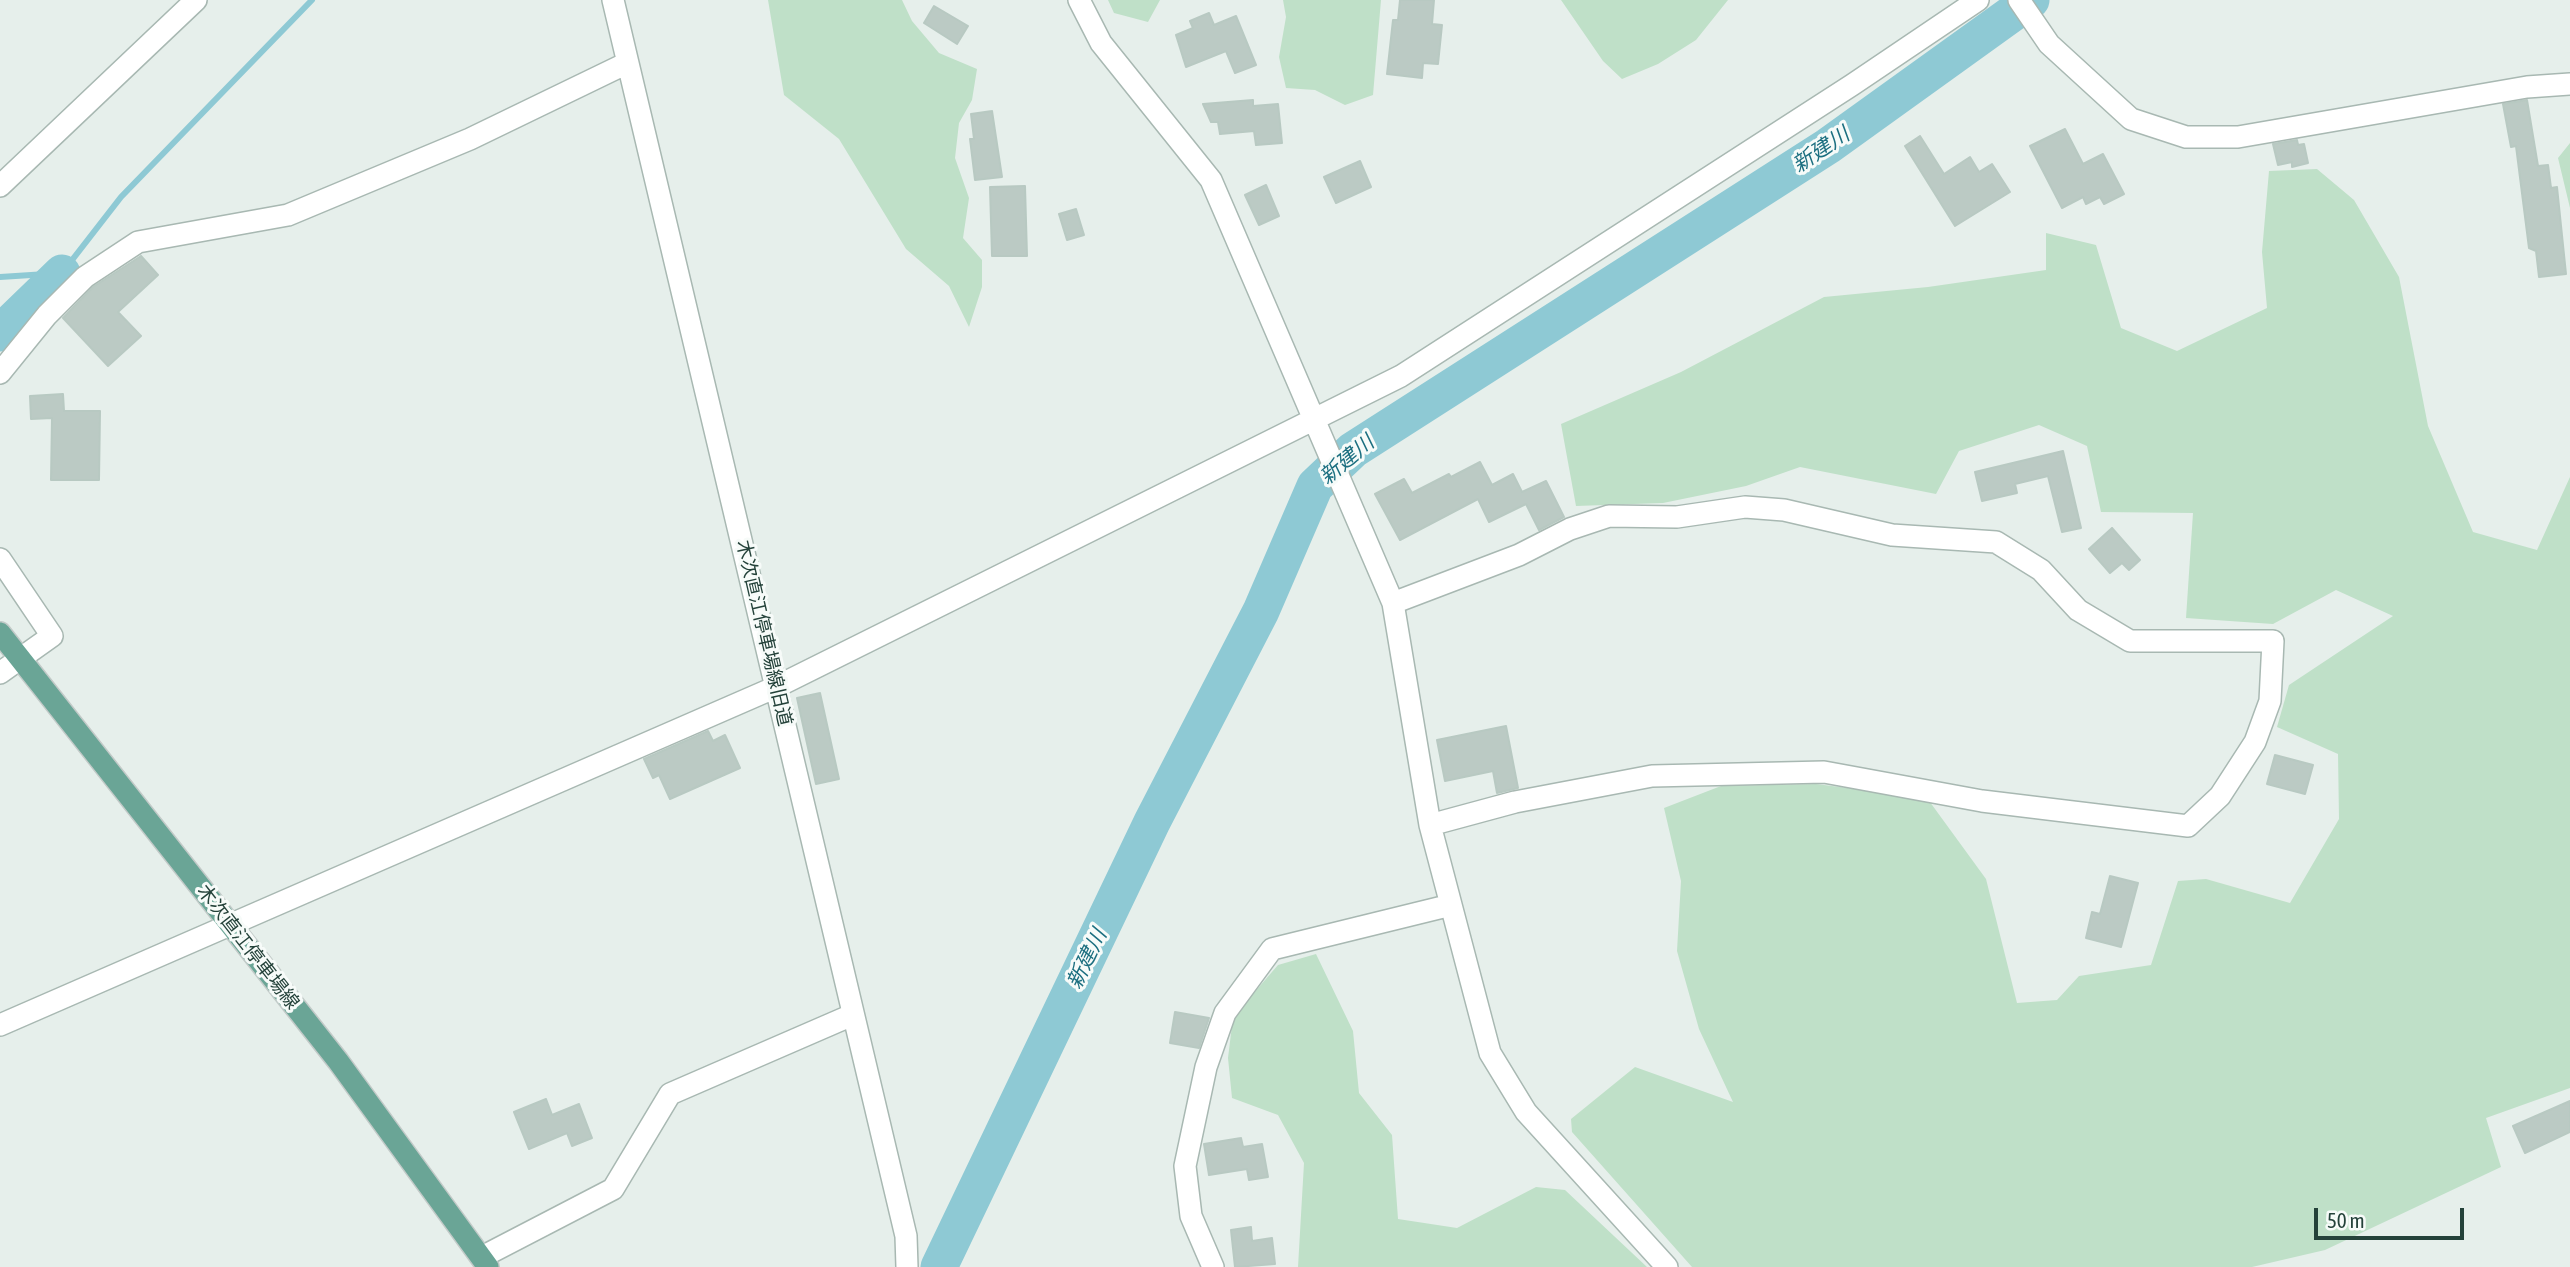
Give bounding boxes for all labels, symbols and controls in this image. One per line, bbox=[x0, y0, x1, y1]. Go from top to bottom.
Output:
water label: 新建川 bbox=[1788, 122, 1854, 178]
water label: 新建川 bbox=[1315, 430, 1379, 490]
street label: 木次直江停車場線旧道 bbox=[732, 538, 796, 728]
street label: 木次直江停車場線 bbox=[192, 880, 304, 1014]
water label: 新建川 bbox=[1062, 925, 1112, 993]
scale bar bbox=[2318, 1194, 2468, 1238]
text: 50 m bbox=[2327, 1208, 2365, 1232]

